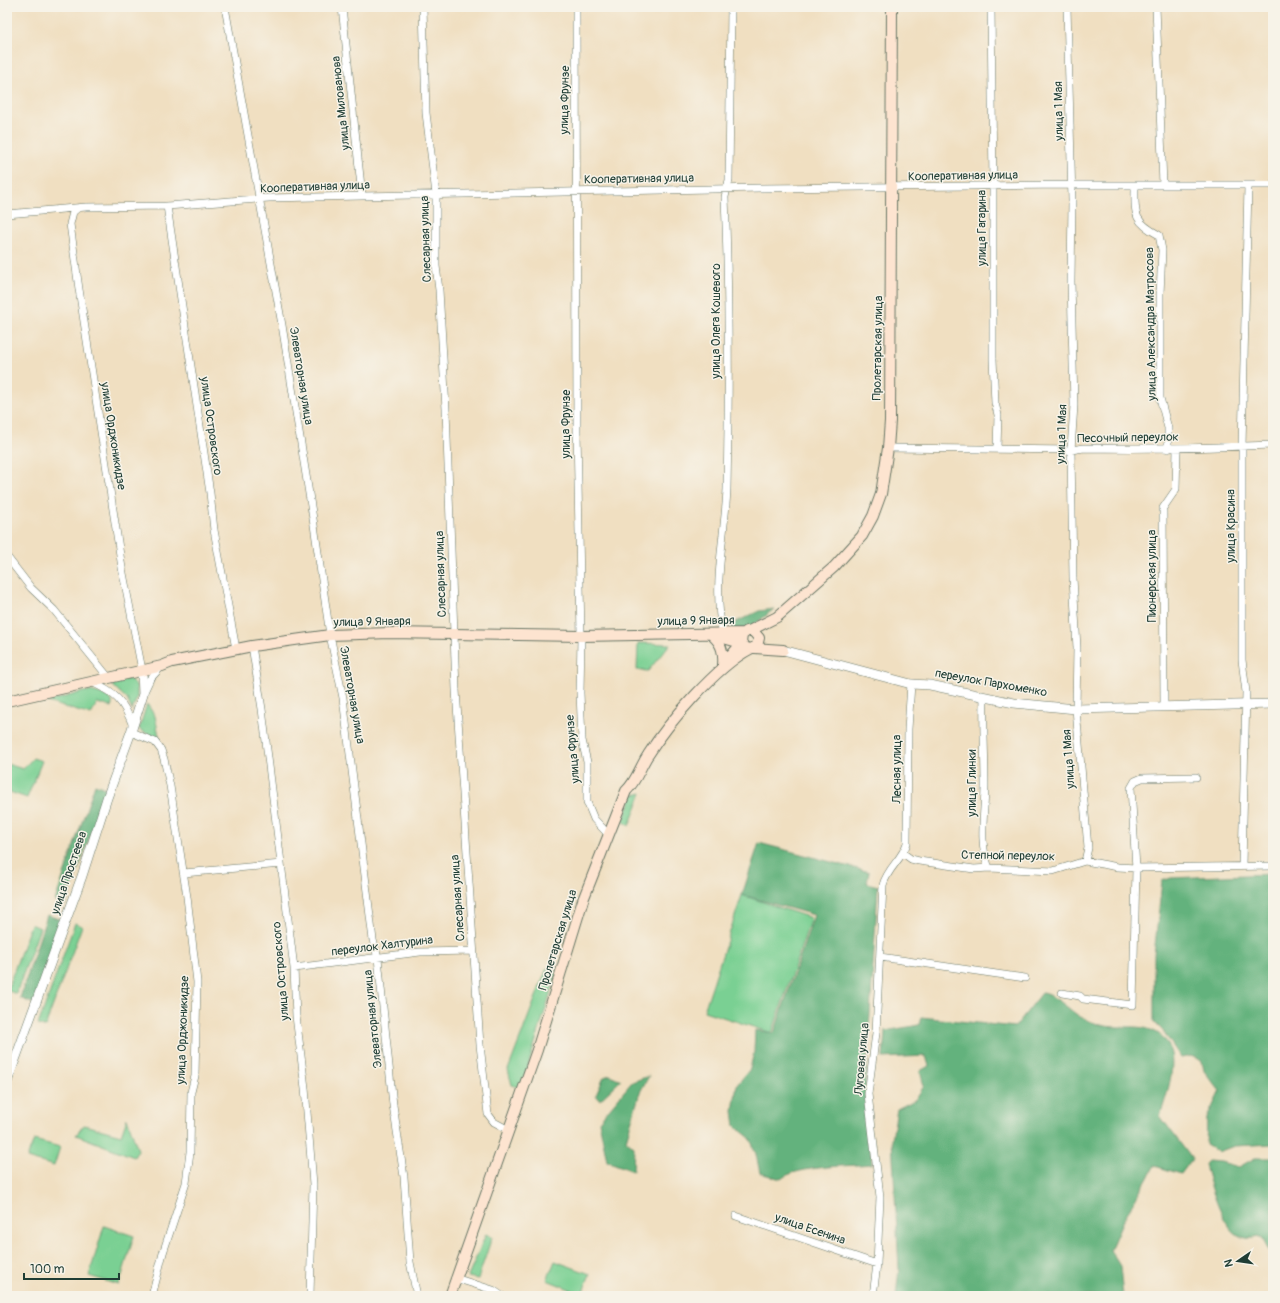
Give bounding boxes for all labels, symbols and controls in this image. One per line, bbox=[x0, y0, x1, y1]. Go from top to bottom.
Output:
street label: улица Милованова bbox=[329, 55, 354, 152]
street label: улица Фрунзе bbox=[557, 65, 573, 136]
street label: улица 1 Мая bbox=[1051, 81, 1067, 142]
street label: Кооперативная улица bbox=[908, 168, 1019, 184]
street label: Кооперативная улица bbox=[584, 171, 695, 187]
street label: Кооперативная улица bbox=[260, 178, 371, 196]
street label: улица Гагарина bbox=[975, 190, 990, 267]
street label: Слесарная улица bbox=[417, 195, 435, 283]
street label: улица Александра Матросова bbox=[1142, 247, 1160, 402]
street label: улица Олега Кошевого bbox=[709, 263, 724, 380]
street label: Пролетарская улица bbox=[870, 295, 886, 401]
street label: Элеваторная улица bbox=[286, 326, 316, 426]
street label: улица Островского bbox=[197, 375, 225, 477]
street label: улица Орджоникидзе bbox=[97, 380, 129, 491]
street label: улица Фрунзе bbox=[559, 389, 574, 460]
street label: улица 1 Мая bbox=[1053, 404, 1071, 465]
street label: Песочный переулок bbox=[1077, 430, 1179, 446]
street label: улица Красина bbox=[1224, 489, 1239, 564]
street label: Пионерская улица bbox=[1145, 529, 1160, 622]
street label: Слесарная улица bbox=[432, 530, 450, 618]
street label: улица 9 Января bbox=[656, 613, 735, 629]
street label: улица 9 Января bbox=[332, 614, 411, 630]
street label: Элеваторная улица bbox=[336, 645, 368, 745]
street label: переулок Пархоменко bbox=[934, 666, 1049, 700]
street label: улица Фрунзе bbox=[563, 714, 584, 785]
street label: улица 1 Мая bbox=[1059, 728, 1079, 790]
street label: Лесная улица bbox=[890, 734, 905, 804]
street label: улица Глинки bbox=[965, 749, 980, 818]
street label: улица Простеева bbox=[47, 829, 90, 918]
street label: Степной переулок bbox=[961, 848, 1055, 864]
street label: Слесарная улица bbox=[447, 854, 469, 942]
street label: Пролетарская улица bbox=[536, 887, 581, 992]
street label: улица Островского bbox=[269, 920, 293, 1022]
street label: переулок Халтурина bbox=[330, 932, 434, 960]
street label: Элеваторная улица bbox=[360, 969, 386, 1069]
street label: улица Орджоникидзе bbox=[174, 975, 192, 1086]
street label: Луговая улица bbox=[851, 1022, 873, 1097]
street label: улица Есенина bbox=[772, 1210, 848, 1248]
north arrow bbox=[1218, 1241, 1258, 1281]
scale bar bbox=[24, 1255, 119, 1281]
text: N bbox=[1221, 1258, 1236, 1268]
text: 100 m bbox=[30, 1262, 65, 1277]

